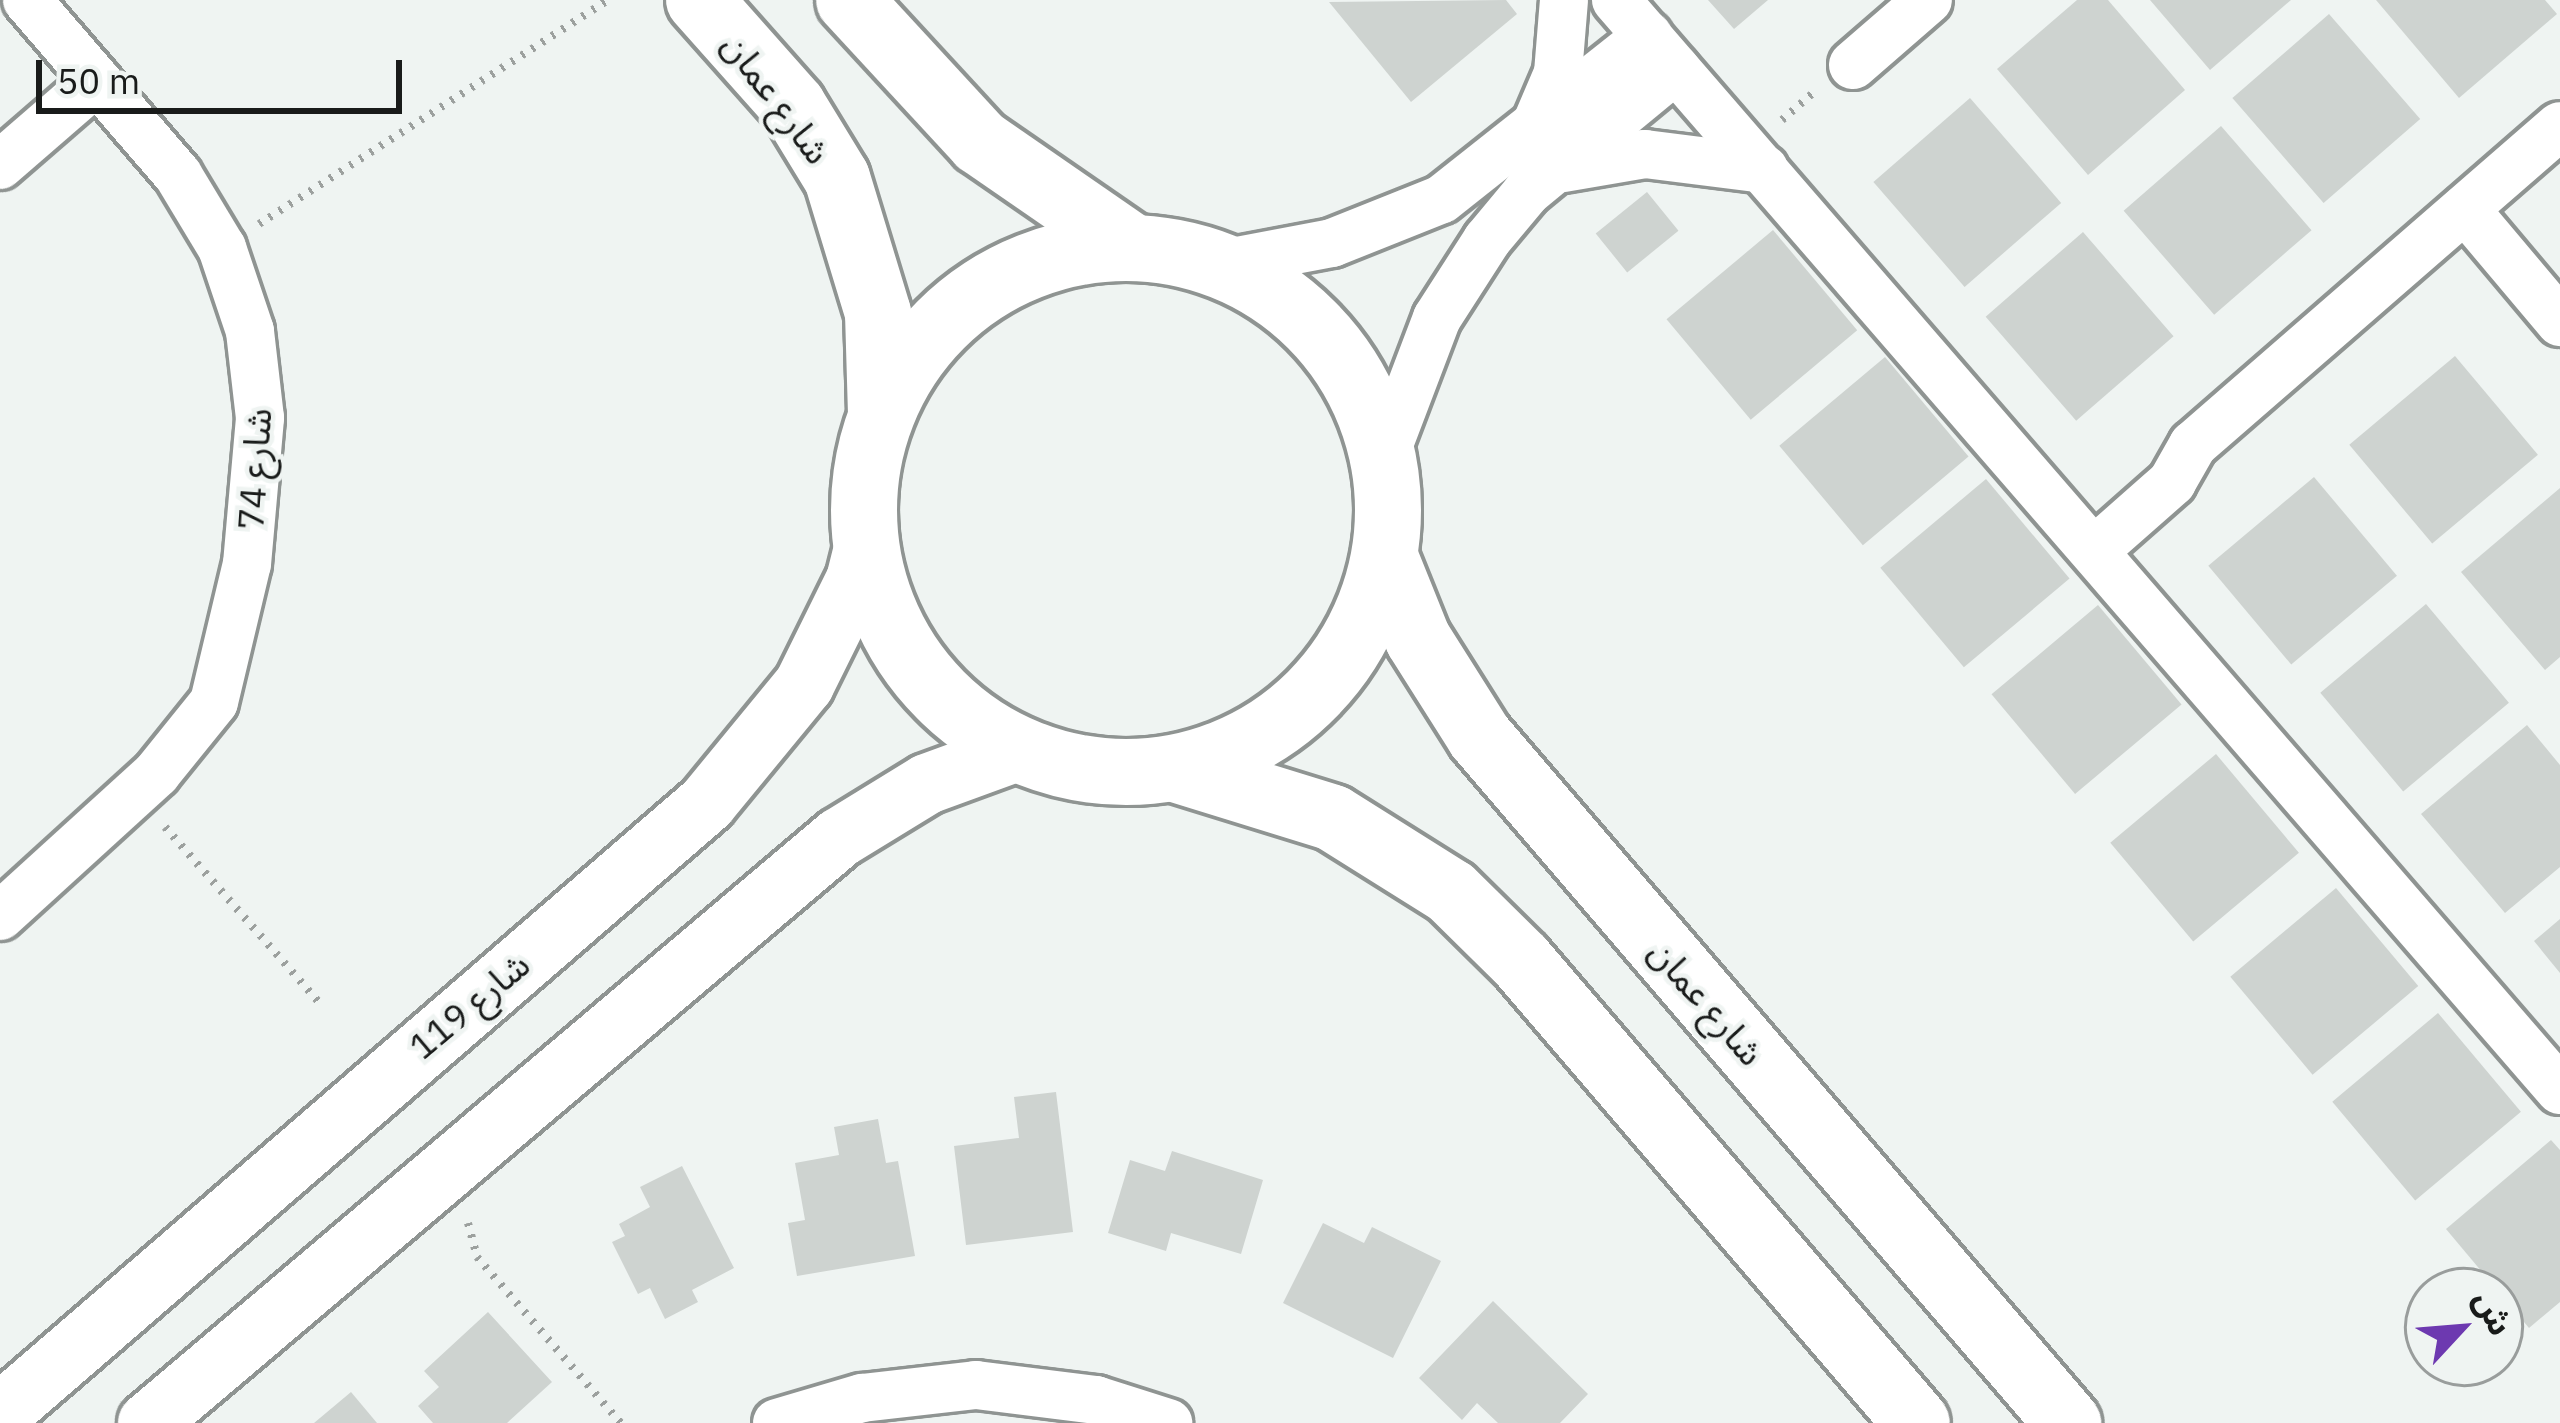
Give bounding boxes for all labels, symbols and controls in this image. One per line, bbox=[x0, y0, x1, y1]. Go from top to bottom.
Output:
street label: شارع عمان bbox=[714, 24, 840, 172]
scale bar bbox=[42, 36, 408, 110]
text: 50 m bbox=[57, 57, 140, 104]
street label: شارع 74 bbox=[228, 407, 280, 531]
street label: شارع عمان bbox=[1641, 930, 1773, 1074]
street label: شارع 119 bbox=[400, 942, 538, 1068]
north arrow bbox=[2404, 1267, 2524, 1387]
text: ش bbox=[2465, 1283, 2523, 1342]

